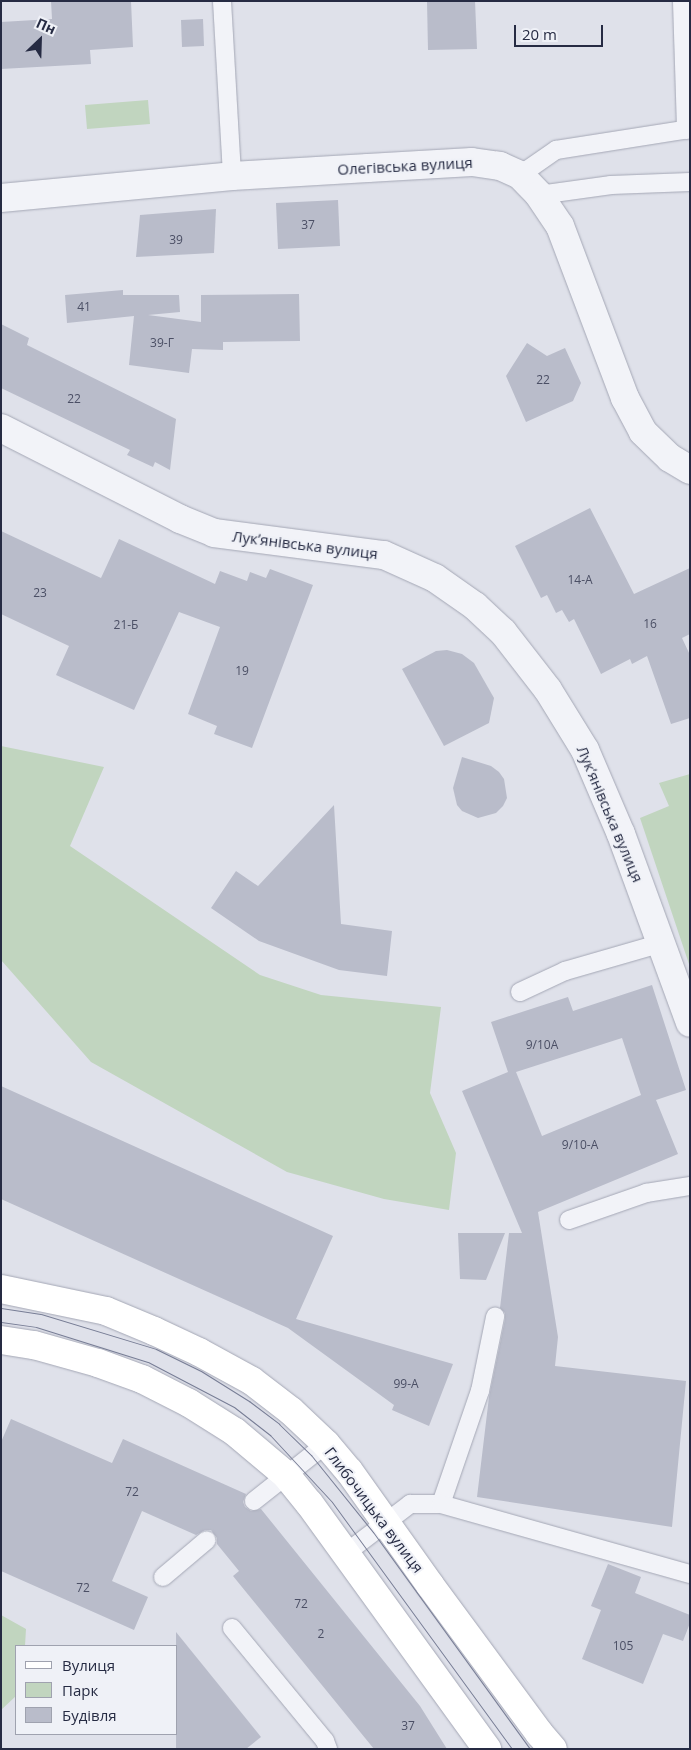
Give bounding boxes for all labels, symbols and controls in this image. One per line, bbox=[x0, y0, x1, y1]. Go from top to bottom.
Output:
text: Пн bbox=[33, 13, 59, 39]
north arrow bbox=[15, 15, 65, 65]
scale bar bbox=[516, 15, 605, 47]
text: 20 m bbox=[522, 24, 557, 44]
street label: Олегівська вулиця bbox=[337, 153, 473, 179]
house number: 37 bbox=[301, 218, 315, 232]
house number: 39 bbox=[169, 233, 183, 247]
house number: 41 bbox=[77, 300, 91, 314]
house number: 39-Г bbox=[150, 336, 174, 350]
house number: 22 bbox=[536, 373, 550, 387]
house number: 22 bbox=[67, 392, 81, 406]
street label: Лукʼянівська вулиця bbox=[231, 527, 379, 563]
house number: 14-А bbox=[567, 573, 593, 587]
house number: 23 bbox=[33, 586, 47, 600]
house number: 16 bbox=[643, 617, 657, 631]
house number: 21-Б bbox=[114, 618, 138, 632]
house number: 19 bbox=[235, 664, 249, 678]
street label: Лукʼянівська вулиця bbox=[573, 743, 647, 885]
house number: 9/10А bbox=[526, 1038, 558, 1052]
house number: 9/10-А bbox=[562, 1138, 598, 1152]
house number: 99-А bbox=[393, 1377, 419, 1391]
street label: Глибочицька вулиця bbox=[321, 1444, 427, 1576]
house number: 72 bbox=[125, 1485, 139, 1499]
house number: 72 bbox=[76, 1581, 90, 1595]
house number: 72 bbox=[294, 1597, 308, 1611]
house number: 2 bbox=[318, 1627, 324, 1641]
house number: 105 bbox=[613, 1639, 633, 1653]
legend bbox=[15, 1645, 178, 1735]
text: Вулиця bbox=[62, 1655, 115, 1675]
text: Парк bbox=[62, 1680, 98, 1700]
text: Будівля bbox=[62, 1705, 117, 1725]
house number: 37 bbox=[401, 1719, 415, 1733]

